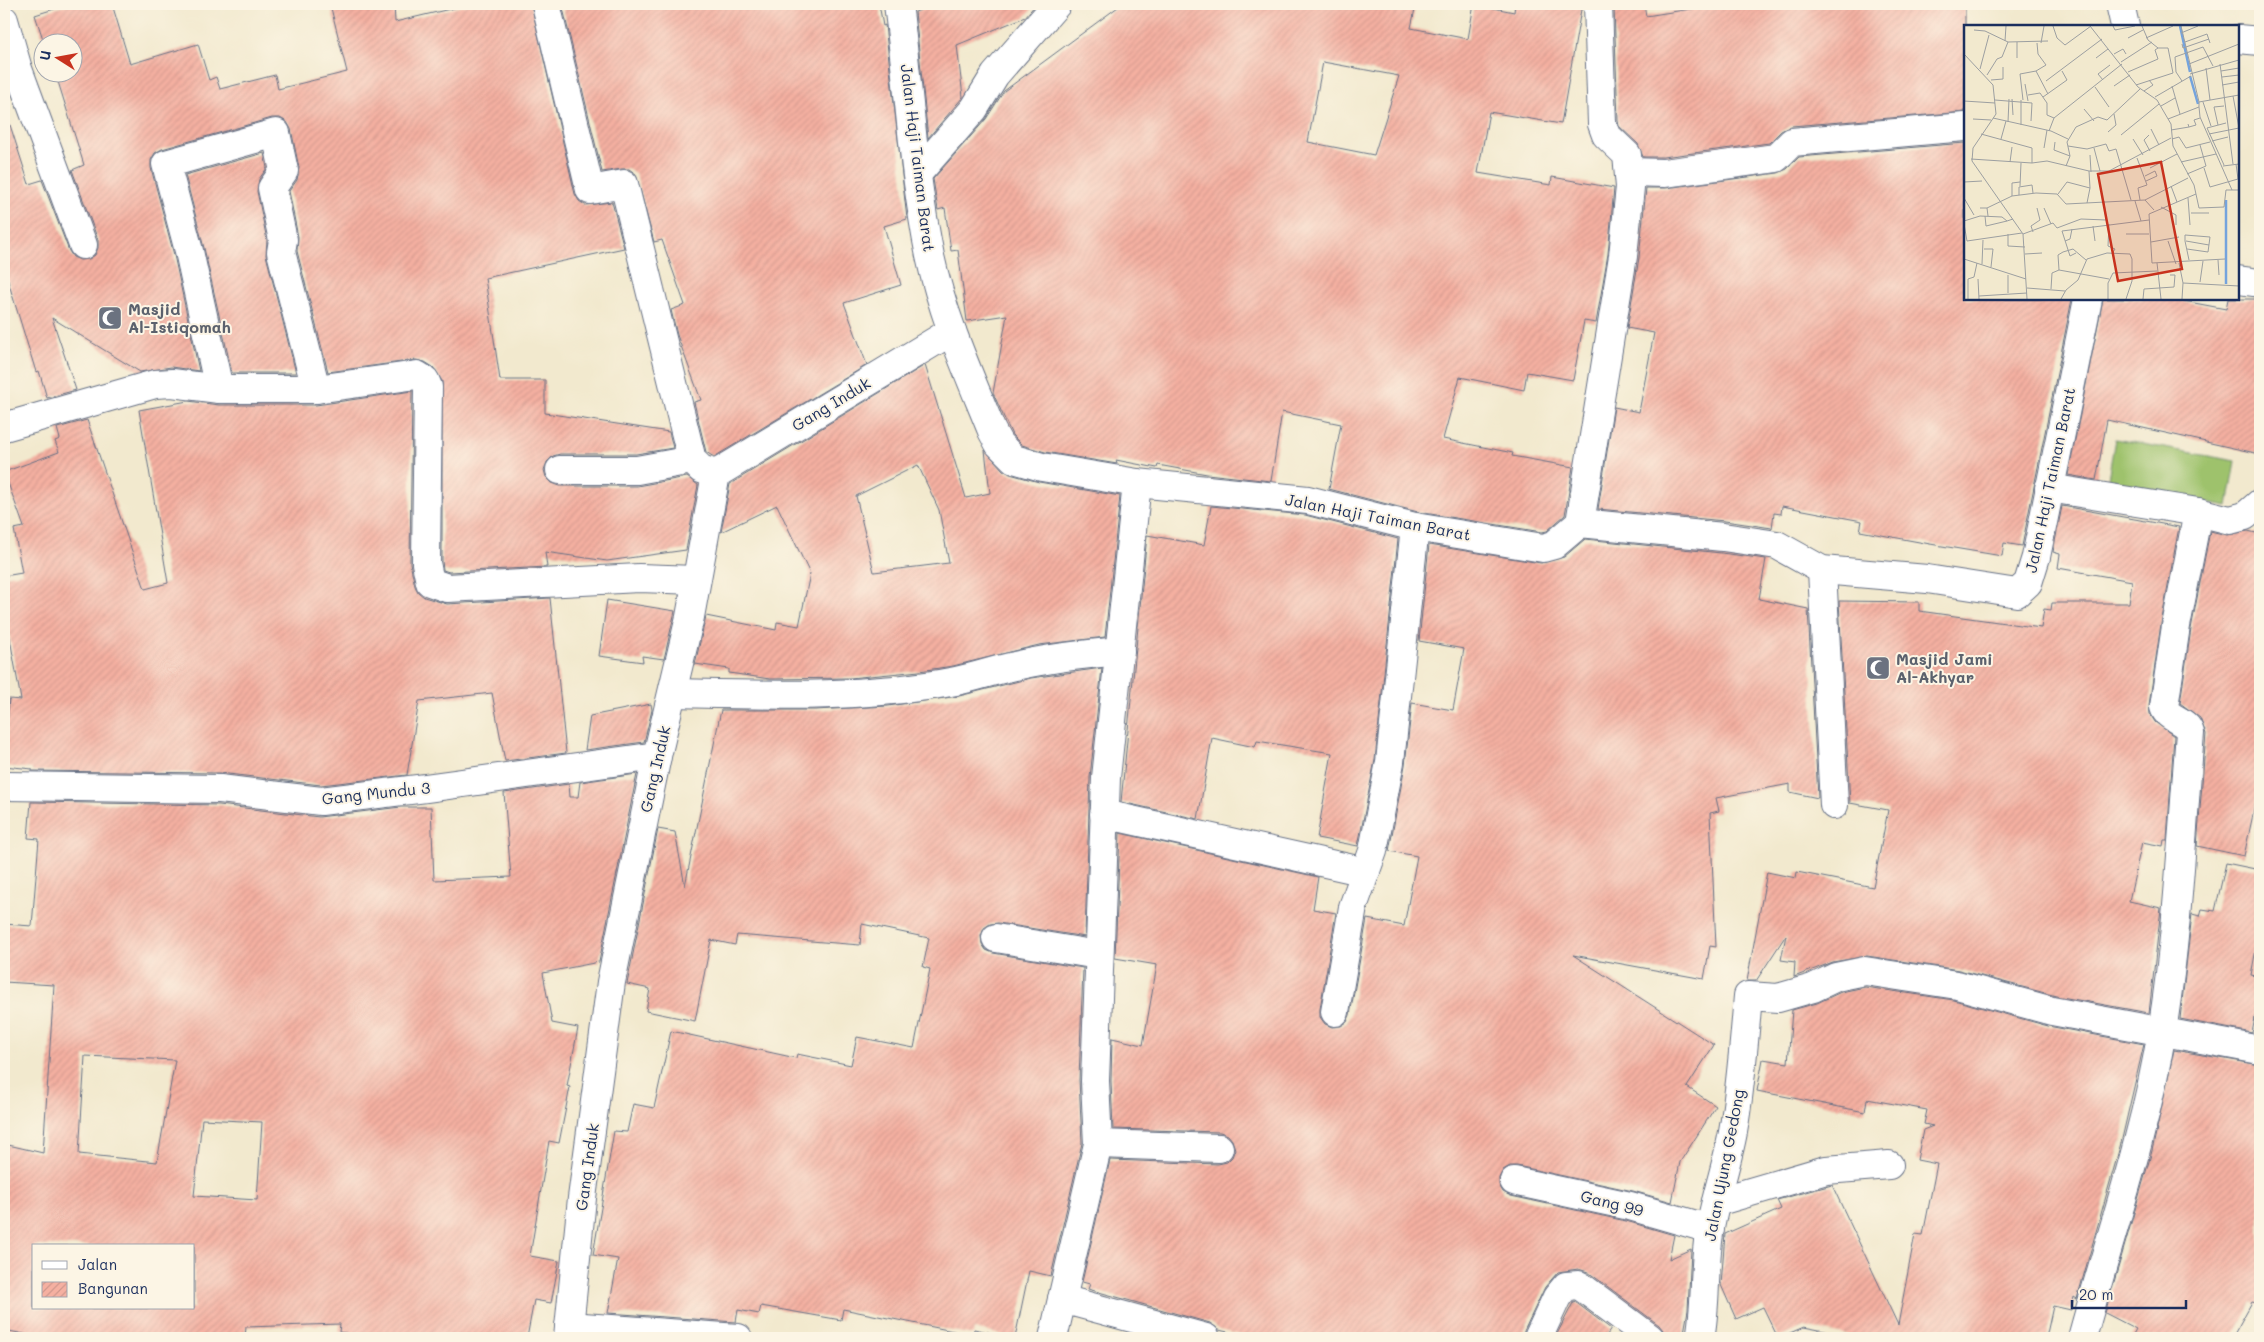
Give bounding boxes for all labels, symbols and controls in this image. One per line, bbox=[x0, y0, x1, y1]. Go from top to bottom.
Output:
inset map bbox=[1964, 25, 2239, 300]
north arrow bbox=[32, 32, 82, 82]
text: U bbox=[34, 49, 55, 62]
street label: Jalan Haji Taiman Barat bbox=[897, 63, 940, 253]
place label: Masjid Al-Istiqomah bbox=[128, 298, 231, 337]
mosque icon: Masjid Al-Istiqomah bbox=[97, 305, 123, 331]
street label: Gang Induk bbox=[787, 372, 874, 435]
street label: Jalan Haji Taiman Barat bbox=[2020, 385, 2079, 574]
street label: Jalan Haji Taiman Barat bbox=[1283, 488, 1473, 545]
place label: Masjid Jami Al-Akhyar bbox=[1896, 648, 1993, 687]
mosque icon: Masjid Jami Al-Akhyar bbox=[1865, 655, 1891, 681]
street label: Gang Induk bbox=[634, 723, 675, 814]
street label: Gang Mundu 3 bbox=[321, 776, 431, 809]
street label: Jalan Ujung Gedong bbox=[1698, 1087, 1749, 1243]
street label: Gang Induk bbox=[570, 1122, 603, 1212]
street label: Gang 99 bbox=[1579, 1185, 1646, 1220]
legend bbox=[32, 1244, 195, 1310]
text: Jalan bbox=[78, 1254, 117, 1274]
scale bar bbox=[2072, 1277, 2185, 1309]
text: Bangunan bbox=[78, 1278, 148, 1298]
text: 20 m bbox=[2079, 1284, 2113, 1304]

